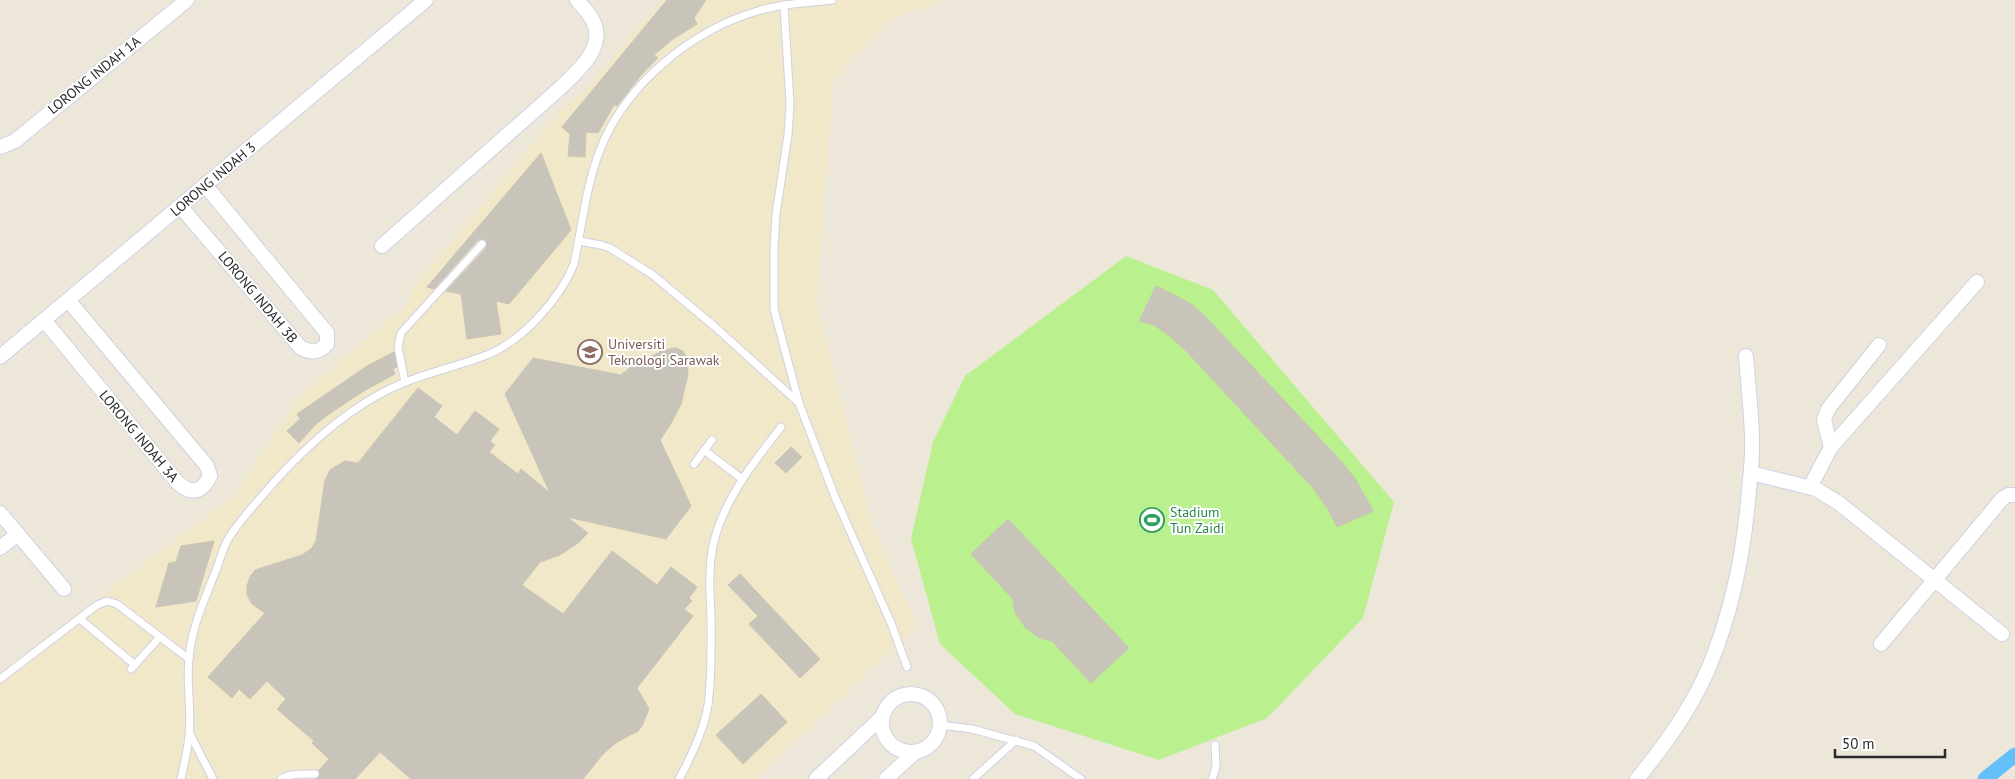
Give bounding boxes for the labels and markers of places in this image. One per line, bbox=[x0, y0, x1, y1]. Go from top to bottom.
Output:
place label: Universiti Teknologi Sarawak bbox=[608, 335, 720, 369]
school or university icon: Universiti Teknologi Sarawak bbox=[577, 339, 603, 365]
place label: Stadium Tun Zaidi bbox=[1170, 503, 1224, 537]
sports icon: Stadium Tun Zaidi bbox=[1139, 507, 1165, 533]

